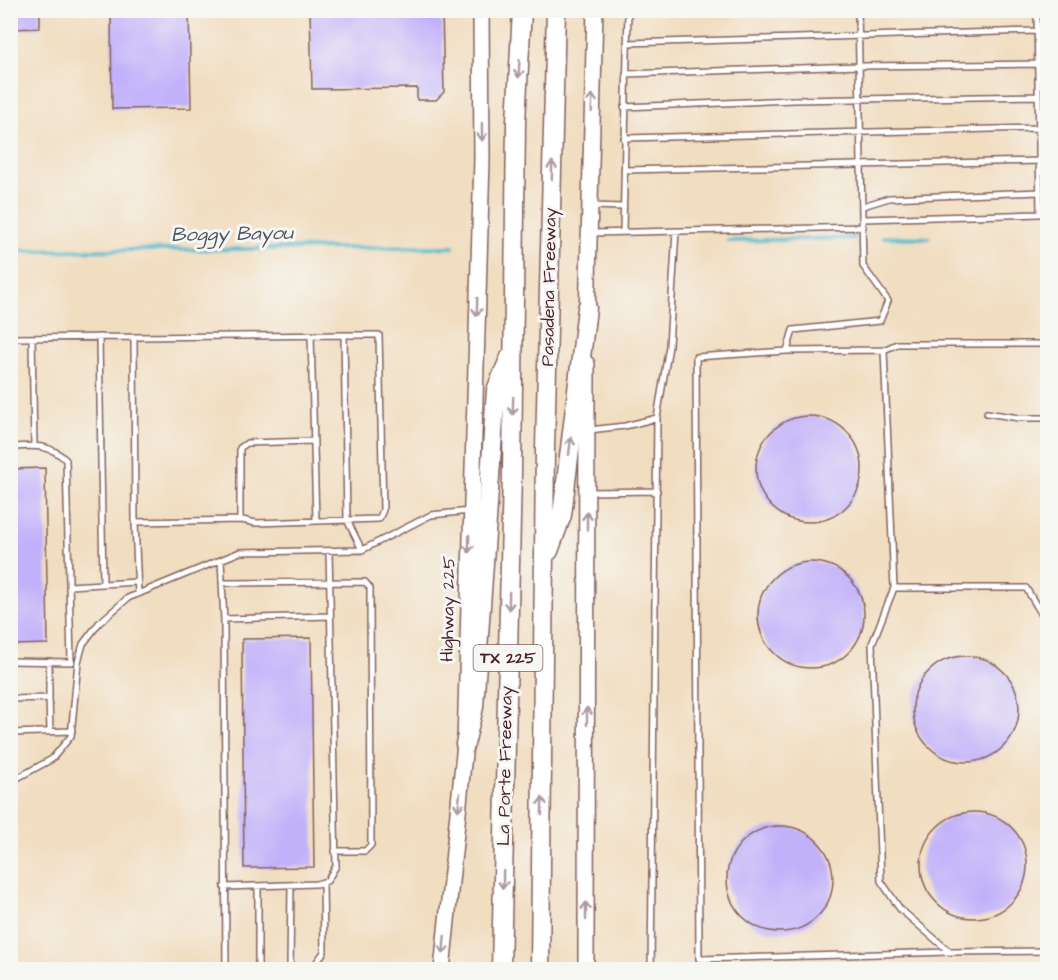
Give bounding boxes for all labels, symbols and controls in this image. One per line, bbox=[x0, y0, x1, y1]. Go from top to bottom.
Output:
one-way arrow bbox=[513, 58, 524, 78]
one-way arrow bbox=[586, 93, 597, 113]
one-way arrow bbox=[476, 121, 488, 141]
one-way arrow bbox=[546, 160, 558, 180]
street label: Pasadena Freeway bbox=[535, 207, 564, 367]
water label: Boggy Bayou bbox=[171, 219, 295, 250]
one-way arrow bbox=[472, 297, 483, 317]
one-way arrow bbox=[507, 395, 519, 415]
one-way arrow bbox=[565, 437, 576, 457]
one-way arrow bbox=[581, 512, 593, 532]
one-way arrow bbox=[464, 533, 475, 553]
street label: Highway 225 bbox=[435, 556, 462, 662]
one-way arrow bbox=[503, 590, 515, 610]
road number: TX 225 bbox=[474, 645, 542, 671]
street label: La Porte Freeway bbox=[491, 686, 520, 846]
one-way arrow bbox=[581, 707, 592, 727]
one-way arrow bbox=[453, 792, 464, 812]
one-way arrow bbox=[536, 797, 548, 817]
one-way arrow bbox=[497, 869, 509, 889]
one-way arrow bbox=[580, 902, 592, 922]
one-way arrow bbox=[438, 935, 449, 955]

